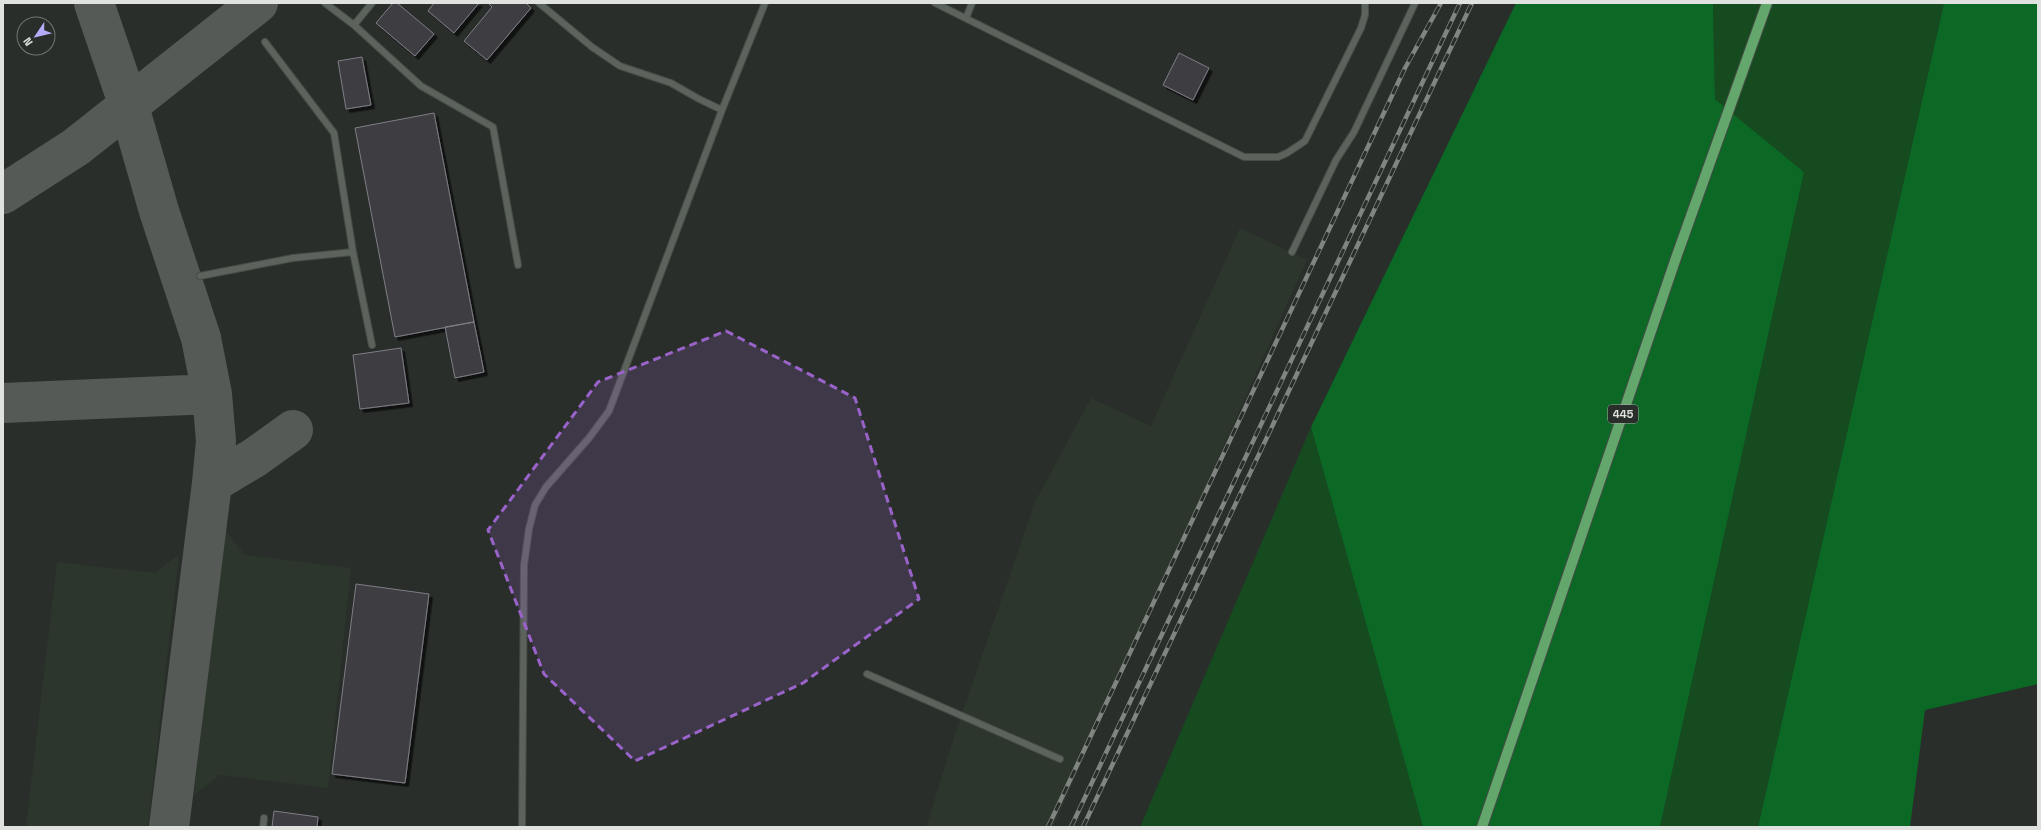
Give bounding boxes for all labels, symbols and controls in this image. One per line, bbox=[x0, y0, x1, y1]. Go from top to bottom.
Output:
north arrow bbox=[16, 16, 56, 56]
text: N bbox=[20, 35, 36, 49]
road number: 445 bbox=[1608, 405, 1638, 423]

